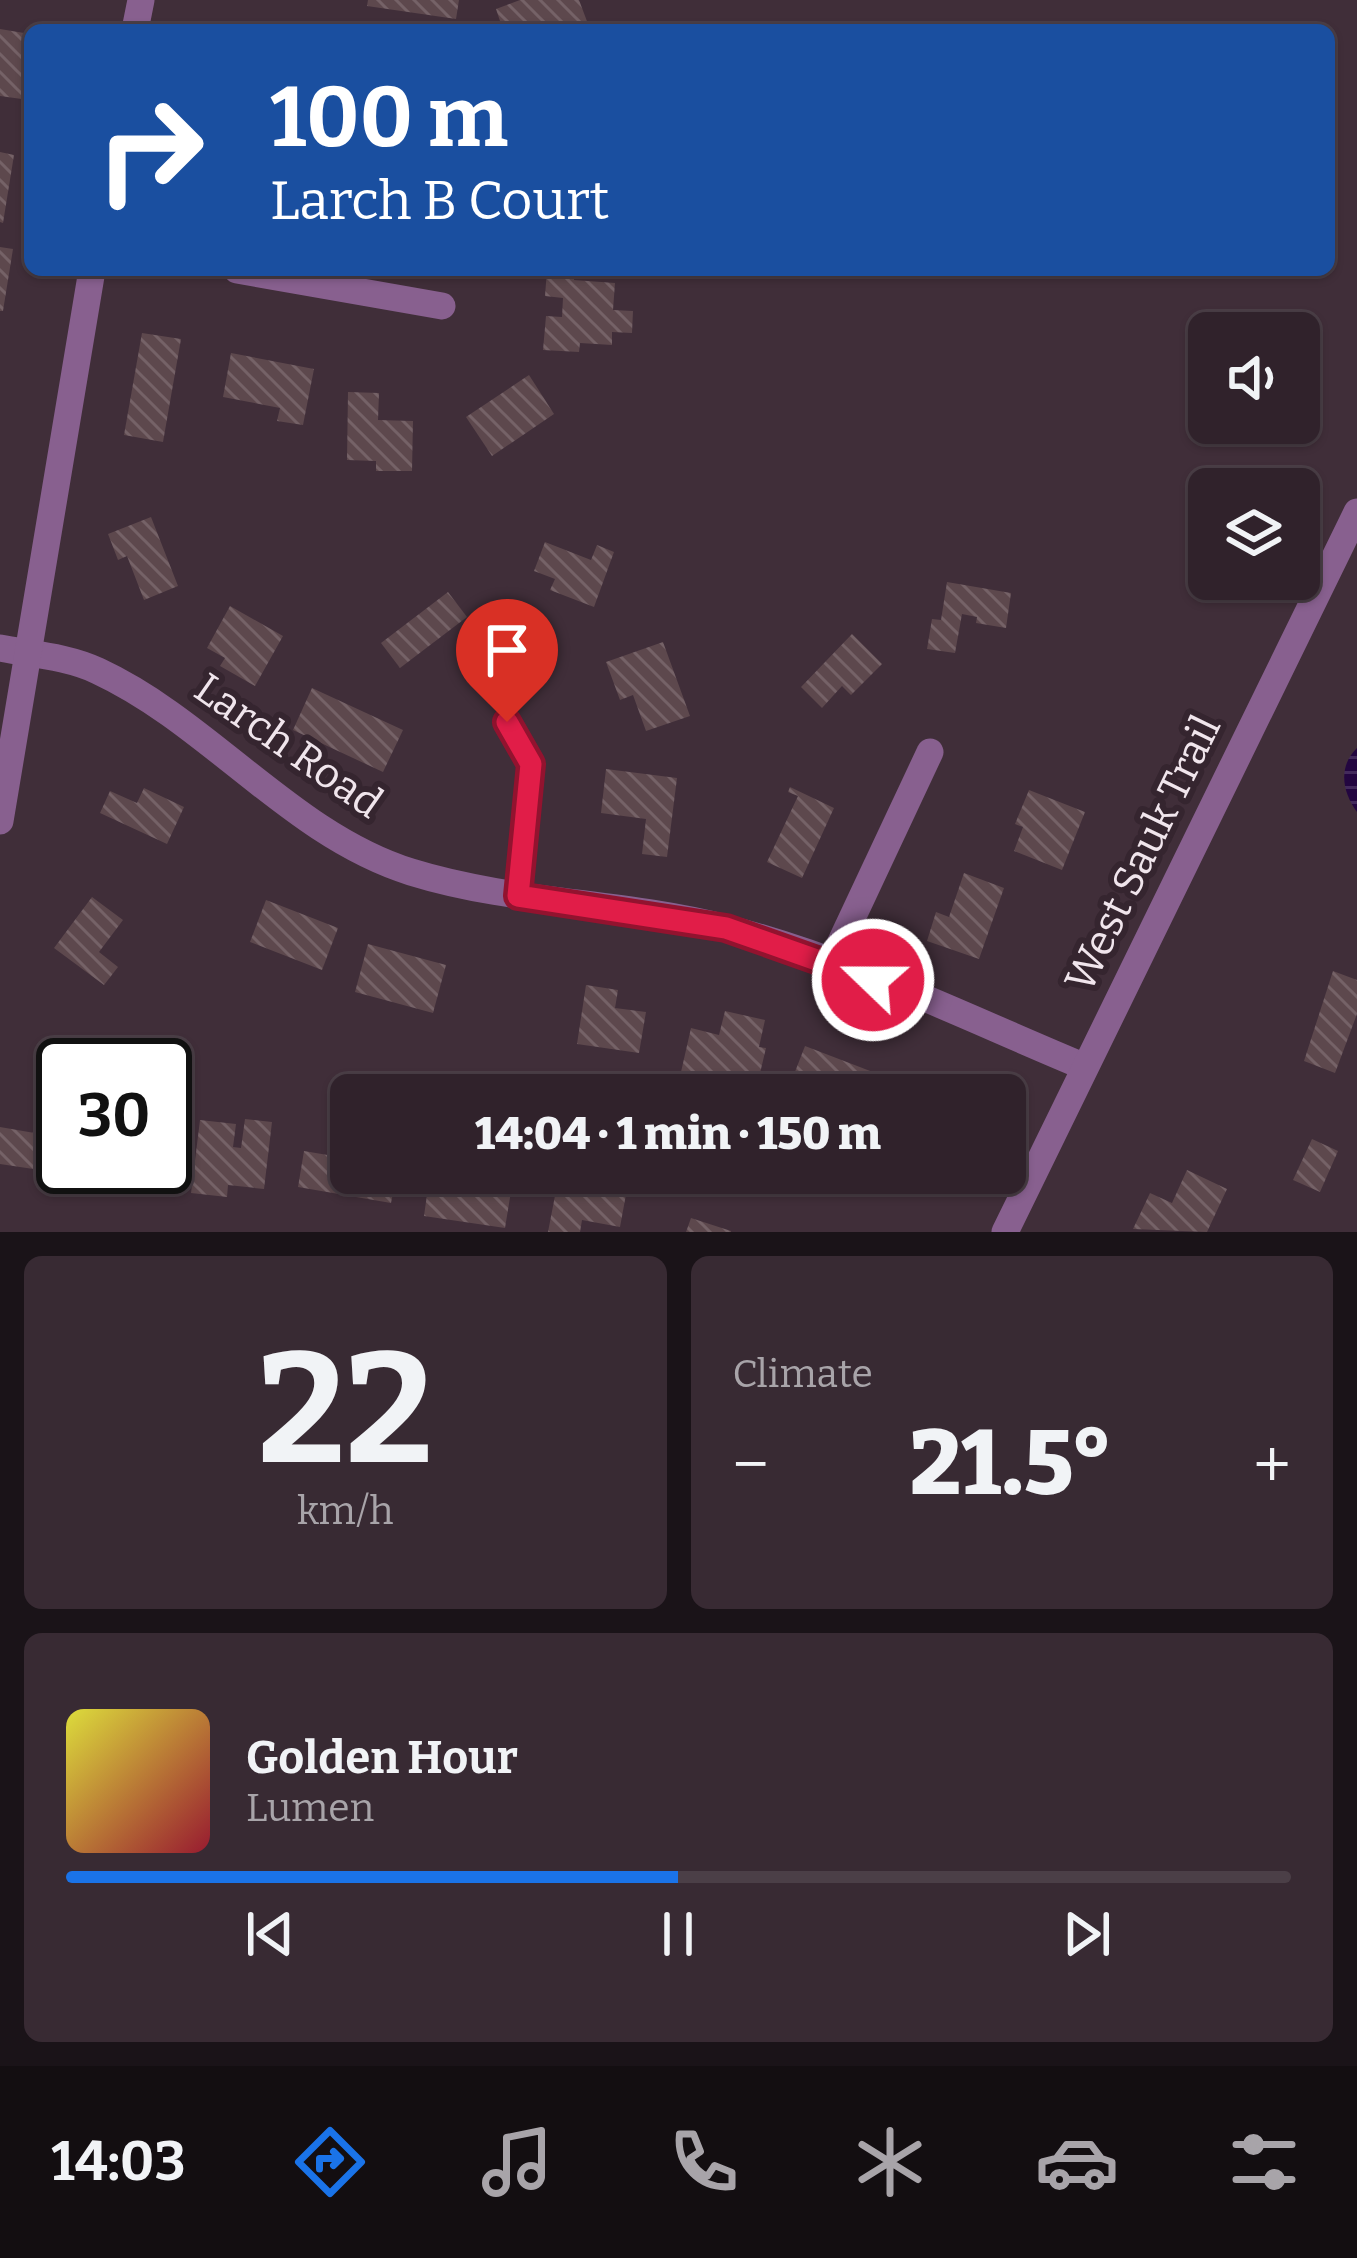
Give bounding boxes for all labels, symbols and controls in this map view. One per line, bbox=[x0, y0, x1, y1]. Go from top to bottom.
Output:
text: 100 m bbox=[270, 67, 508, 168]
icon: right bbox=[72, 72, 228, 228]
text: Larch B Court bbox=[270, 169, 609, 233]
map controls bbox=[1188, 312, 1320, 600]
button: sound bbox=[1188, 312, 1320, 444]
button: layers bbox=[1188, 468, 1320, 600]
pin bbox=[456, 599, 558, 722]
icon: arrive bbox=[474, 617, 540, 683]
street label: Larch Road bbox=[185, 663, 392, 829]
street label: West Sauk Trail bbox=[1055, 707, 1231, 999]
position arrow bbox=[810, 917, 936, 1043]
speed limit sign: 30 bbox=[36, 1038, 192, 1194]
text: 14:04 · 1 min · 150 m bbox=[475, 1107, 881, 1161]
text: 22 bbox=[257, 1316, 433, 1503]
text: Climate bbox=[733, 1351, 873, 1397]
text: 21.5° bbox=[910, 1410, 1113, 1518]
text: − bbox=[733, 1425, 769, 1504]
text: + bbox=[1253, 1425, 1291, 1504]
text: km/h bbox=[297, 1488, 394, 1534]
text: Golden Hour bbox=[246, 1731, 518, 1785]
text: Lumen bbox=[246, 1785, 374, 1831]
icon: previous bbox=[237, 1901, 303, 1967]
icon: pause bbox=[645, 1901, 711, 1967]
icon: next bbox=[1054, 1901, 1120, 1967]
icon: directions bbox=[288, 2120, 372, 2204]
icon: music bbox=[475, 2120, 559, 2204]
icon: phone bbox=[662, 2120, 746, 2204]
icon: climate bbox=[848, 2120, 932, 2204]
icon: car bbox=[1035, 2120, 1119, 2204]
icon: filters bbox=[1222, 2120, 1306, 2204]
text: 14:03 bbox=[51, 2130, 186, 2194]

